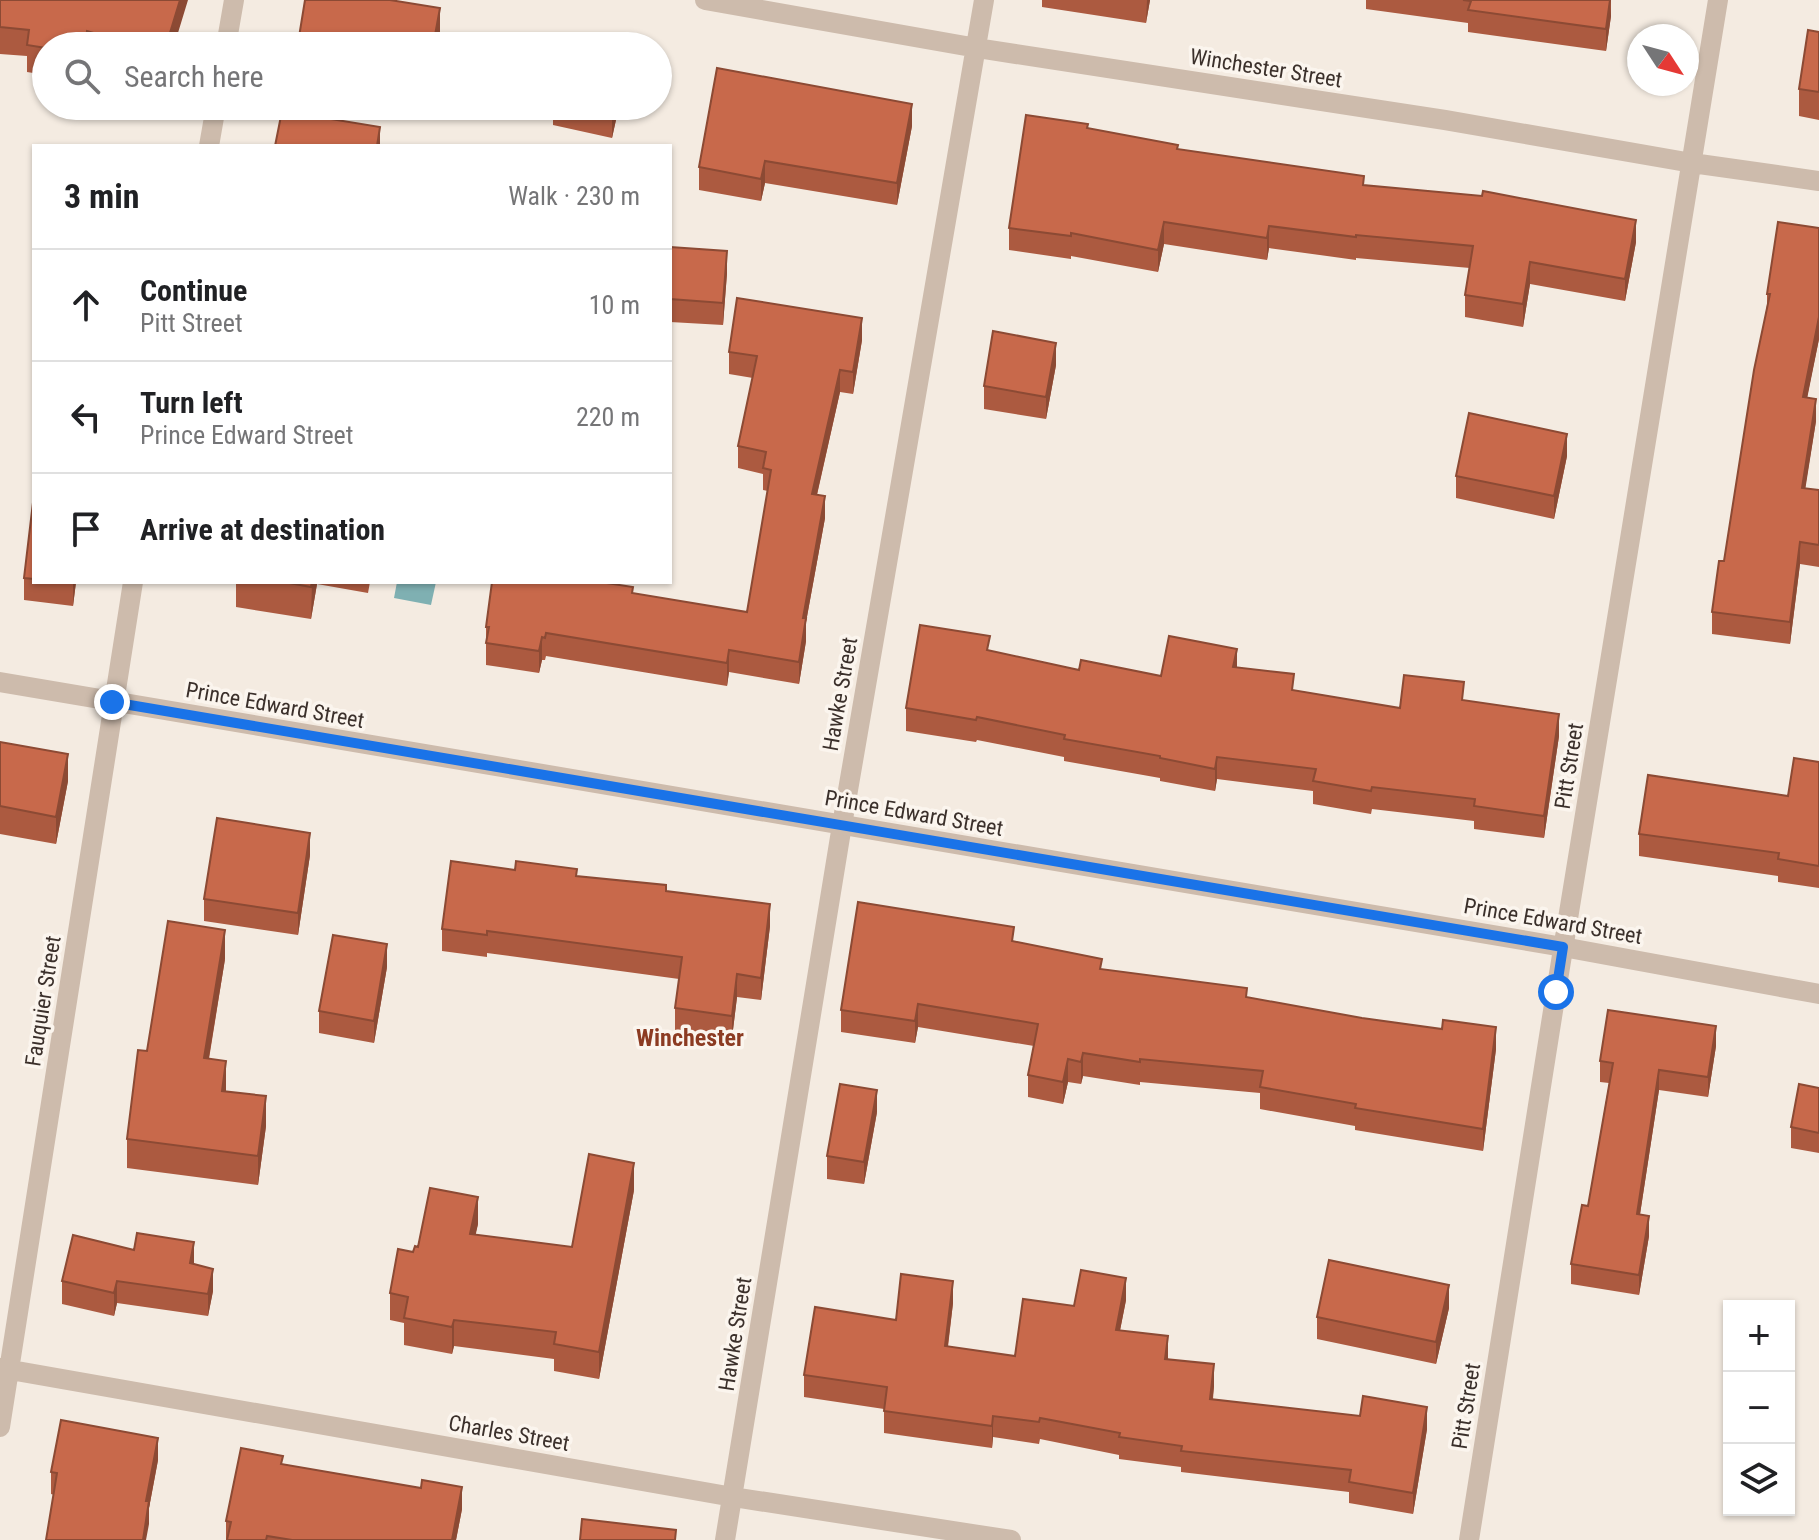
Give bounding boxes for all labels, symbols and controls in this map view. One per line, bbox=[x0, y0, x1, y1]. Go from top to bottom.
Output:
north arrow bbox=[1627, 24, 1699, 96]
search box bbox=[32, 32, 672, 120]
street label: Winchester Street bbox=[1188, 44, 1344, 92]
icon: search bbox=[60, 54, 104, 98]
text: Search here bbox=[124, 59, 264, 94]
text: 3 min bbox=[64, 176, 140, 216]
text: Walk · 230 m bbox=[508, 181, 640, 211]
text: Continue bbox=[140, 273, 247, 308]
icon: ahead bbox=[64, 283, 108, 327]
text: 10 m bbox=[589, 290, 640, 320]
text: Pitt Street bbox=[140, 308, 243, 338]
text: Turn left bbox=[140, 385, 243, 420]
icon: left bbox=[64, 395, 108, 439]
text: 220 m bbox=[576, 402, 640, 432]
text: Prince Edward Street bbox=[140, 420, 353, 450]
icon: arrive bbox=[64, 507, 108, 551]
text: Arrive at destination bbox=[140, 512, 385, 547]
street label: Hawke Street bbox=[818, 635, 862, 753]
street label: Prince Edward Street bbox=[184, 677, 366, 733]
route end bbox=[94, 684, 130, 720]
street label: Pitt Street bbox=[1550, 721, 1588, 811]
street label: Prince Edward Street bbox=[823, 785, 1005, 841]
street label: Prince Edward Street bbox=[1462, 893, 1644, 949]
street label: Fauquier Street bbox=[20, 934, 66, 1068]
route start bbox=[1538, 974, 1574, 1010]
district label: Winchester bbox=[636, 1024, 744, 1052]
street label: Hawke Street bbox=[714, 1275, 756, 1393]
map controls bbox=[1723, 1300, 1795, 1516]
button: + bbox=[1723, 1300, 1795, 1372]
street label: Pitt Street bbox=[1447, 1361, 1485, 1451]
button: − bbox=[1723, 1372, 1795, 1444]
street label: Charles Street bbox=[447, 1410, 571, 1456]
button: layers bbox=[1723, 1444, 1795, 1516]

